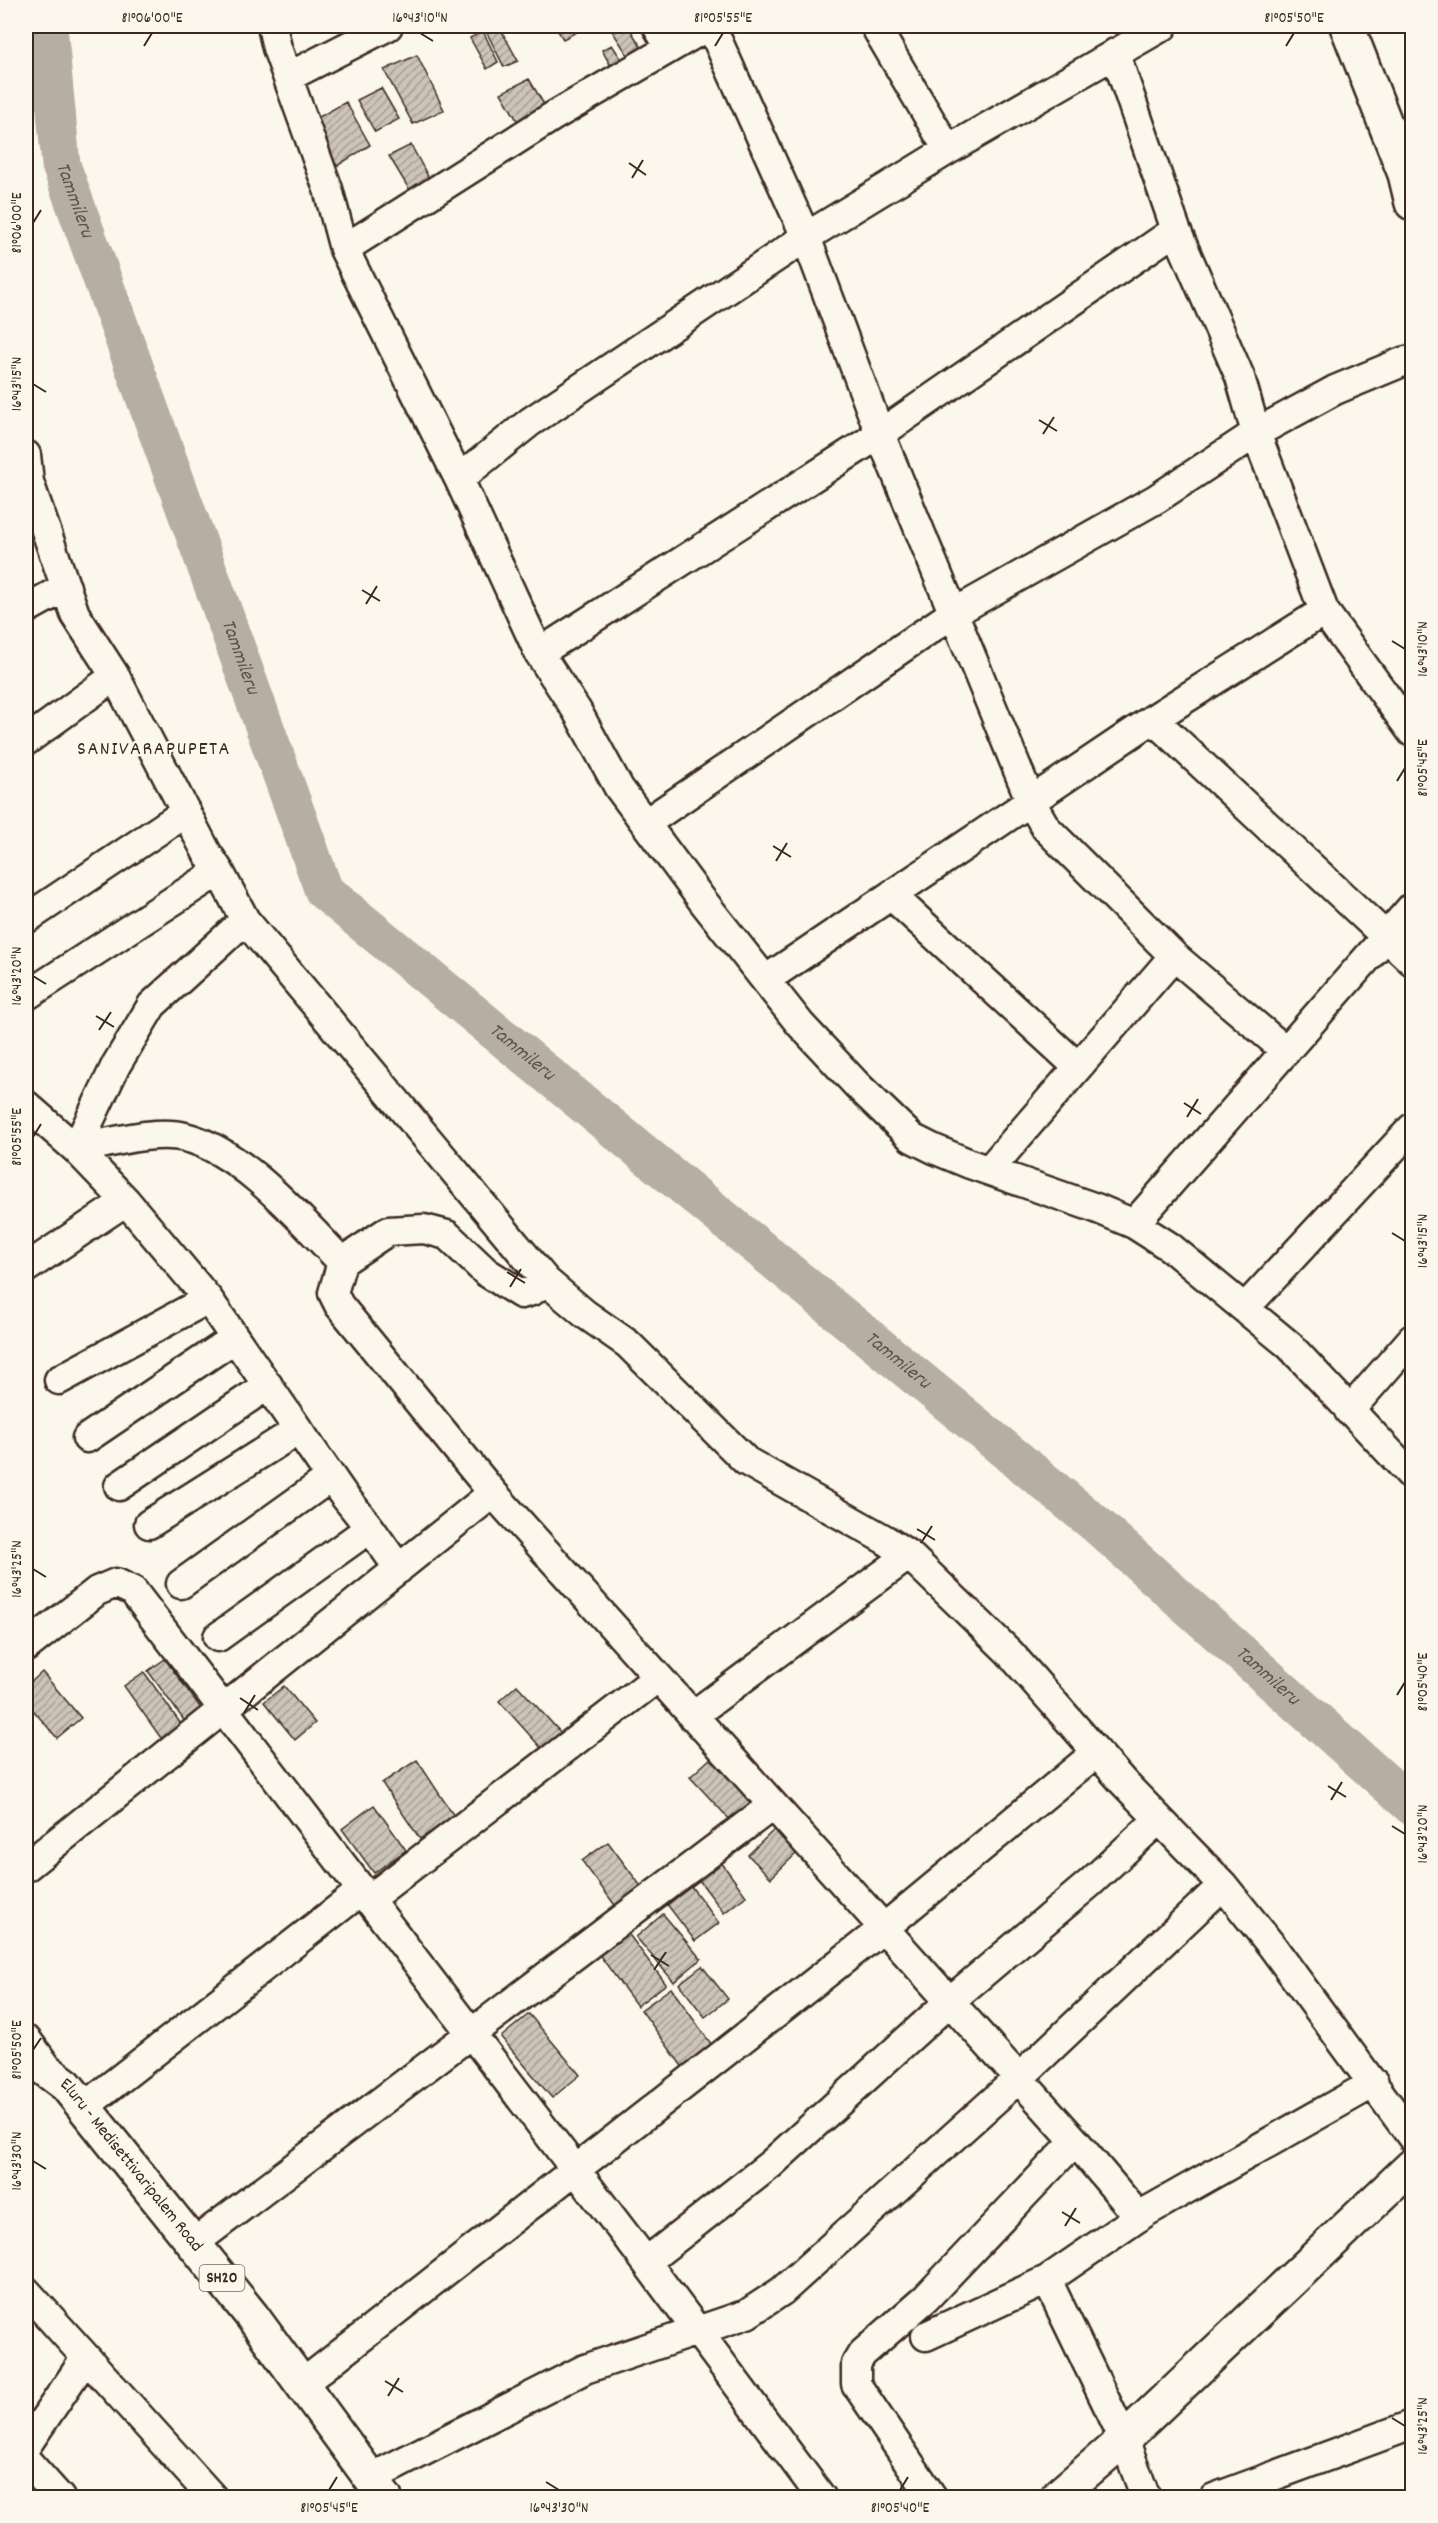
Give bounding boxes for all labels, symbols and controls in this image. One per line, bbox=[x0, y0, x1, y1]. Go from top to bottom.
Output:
text: 81°06'00"E bbox=[121, 8, 183, 30]
text: 16°43'10"N bbox=[392, 8, 448, 30]
text: 81°05'55"E bbox=[694, 8, 752, 30]
text: 81°05'50"E bbox=[1264, 8, 1324, 30]
water label: Tammileru bbox=[47, 159, 101, 243]
text: 81°06'00"E bbox=[7, 192, 29, 254]
text: 16°43'15"N bbox=[7, 357, 29, 411]
water label: Tammileru bbox=[213, 616, 266, 700]
text: 16°43'10"N bbox=[1413, 621, 1435, 677]
district label: SANIVARAPUPETA bbox=[77, 736, 231, 764]
text: 81°05'45"E bbox=[1413, 739, 1435, 797]
text: 16°43'20"N bbox=[7, 947, 29, 1005]
water label: Tammileru bbox=[482, 1017, 562, 1089]
text: 81°05'55"E bbox=[7, 1108, 29, 1166]
text: 16°43'15"N bbox=[1413, 1214, 1435, 1268]
water label: Tammileru bbox=[858, 1325, 937, 1398]
text: 16°43'25"N bbox=[7, 1540, 29, 1598]
water label: Tammileru bbox=[1228, 1640, 1306, 1714]
text: 81°05'40"E bbox=[1413, 1652, 1435, 1711]
text: 16°43'20"N bbox=[1413, 1805, 1435, 1863]
text: 81°05'50"E bbox=[7, 2020, 29, 2080]
street label: Eluru - Medisettivaripalem Road bbox=[55, 2072, 209, 2258]
text: 16°43'30"N bbox=[7, 2132, 29, 2190]
road number: SH20 bbox=[200, 2265, 244, 2291]
text: 16°43'25"N bbox=[1413, 2397, 1435, 2455]
text: 81°05'45"E bbox=[300, 2498, 358, 2520]
text: 16°43'30"N bbox=[530, 2498, 588, 2520]
text: 81°05'40"E bbox=[871, 2498, 930, 2520]

